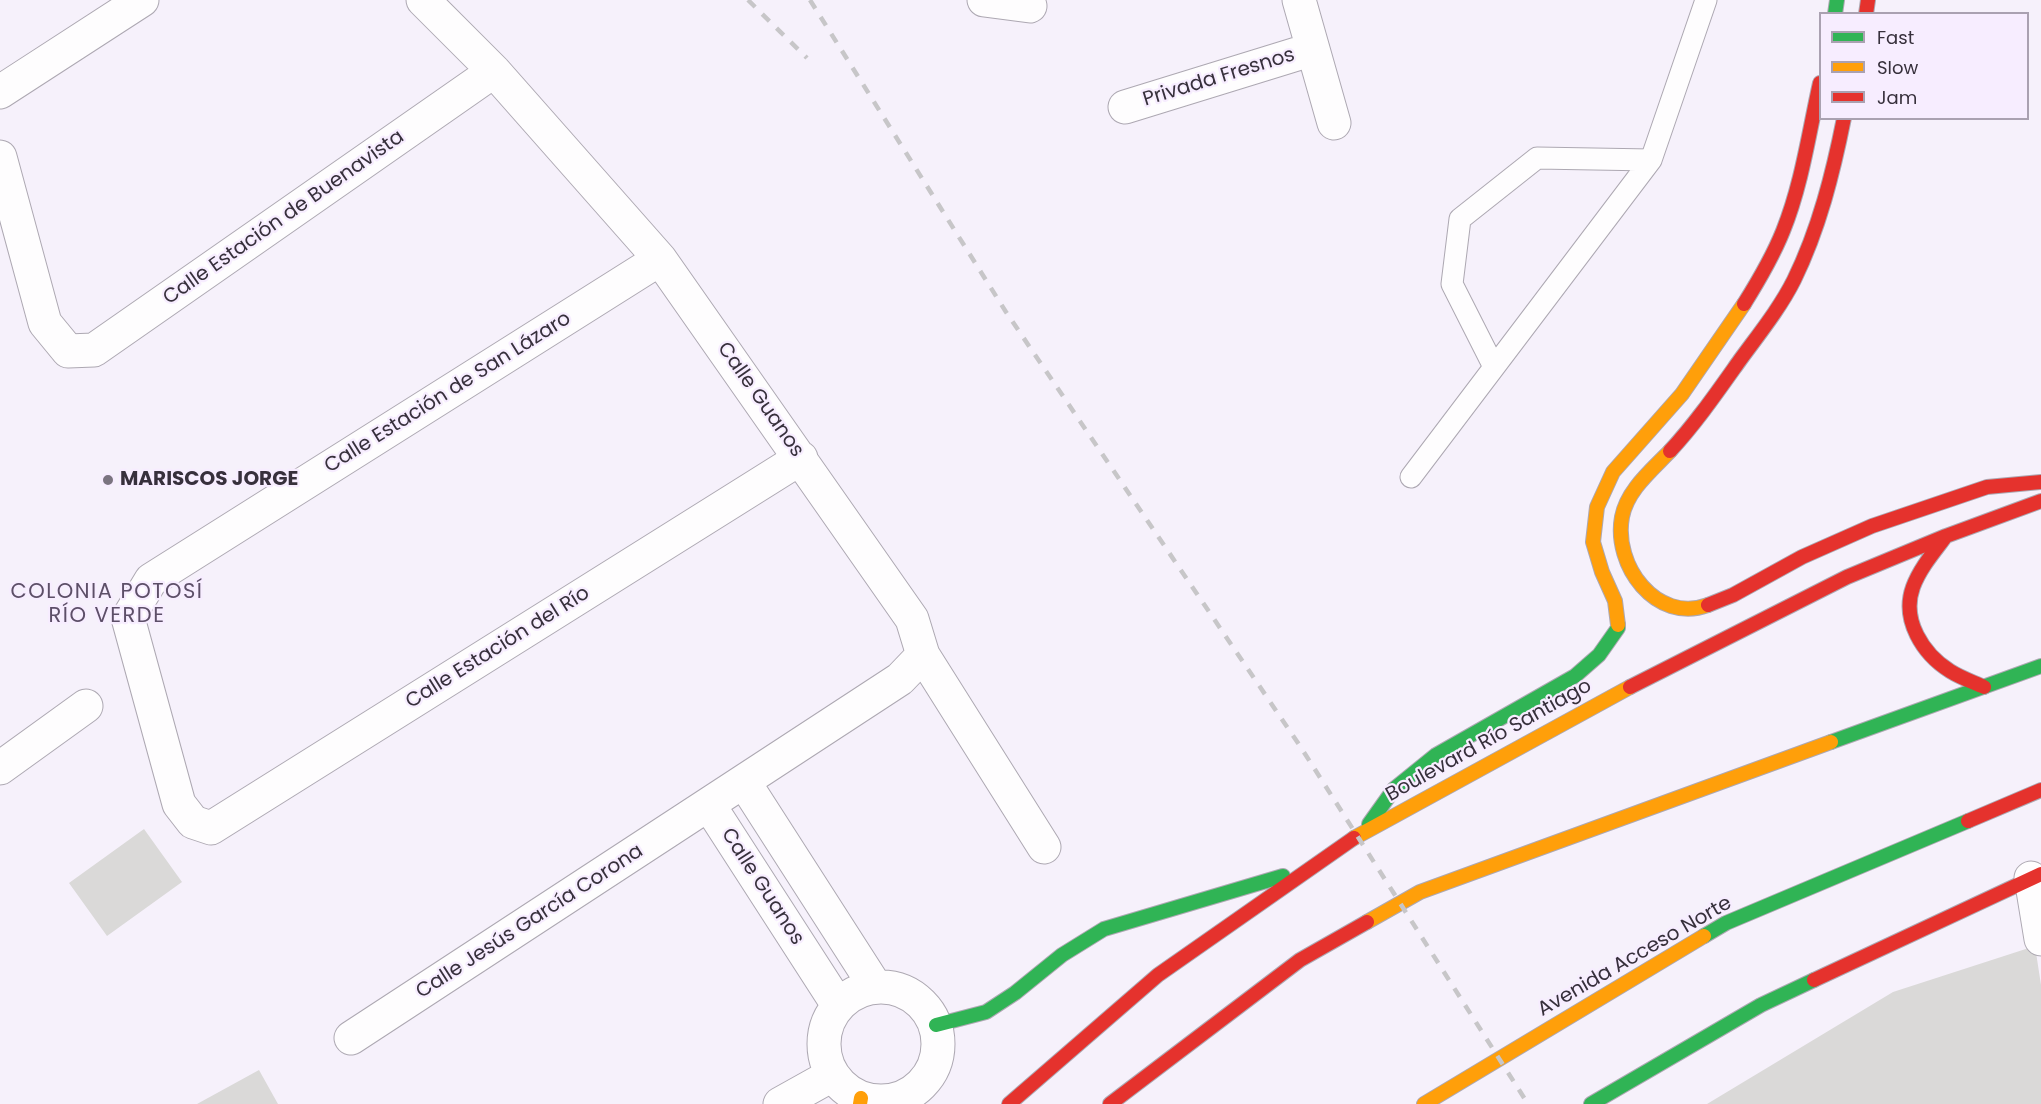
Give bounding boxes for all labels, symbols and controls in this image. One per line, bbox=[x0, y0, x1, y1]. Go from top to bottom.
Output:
legend bbox=[1819, 12, 2029, 120]
text: Fast bbox=[1877, 25, 1914, 50]
street label: Privada Fresnos bbox=[1140, 44, 1298, 112]
text: Slow bbox=[1877, 55, 1918, 80]
text: Jam bbox=[1877, 85, 1917, 110]
street label: Calle Estación de Buenavista bbox=[159, 125, 409, 311]
street label: Calle Estación de San Lázaro bbox=[320, 307, 576, 479]
street label: Calle Guanos bbox=[712, 338, 808, 462]
place label: MARISCOS JORGE bbox=[120, 468, 298, 492]
marker: MARISCOS JORGE bbox=[101, 473, 115, 487]
district label: COLONIA POTOSÍ RÍO VERDE bbox=[10, 580, 204, 630]
street label: Calle Estación del Río bbox=[402, 582, 594, 714]
street label: Boulevard Río Santiago bbox=[1382, 674, 1596, 808]
street label: Calle Guanos bbox=[715, 824, 809, 950]
street label: Calle Jesús García Corona bbox=[412, 840, 648, 1004]
street label: Avenida Acceso Norte bbox=[1534, 892, 1736, 1022]

